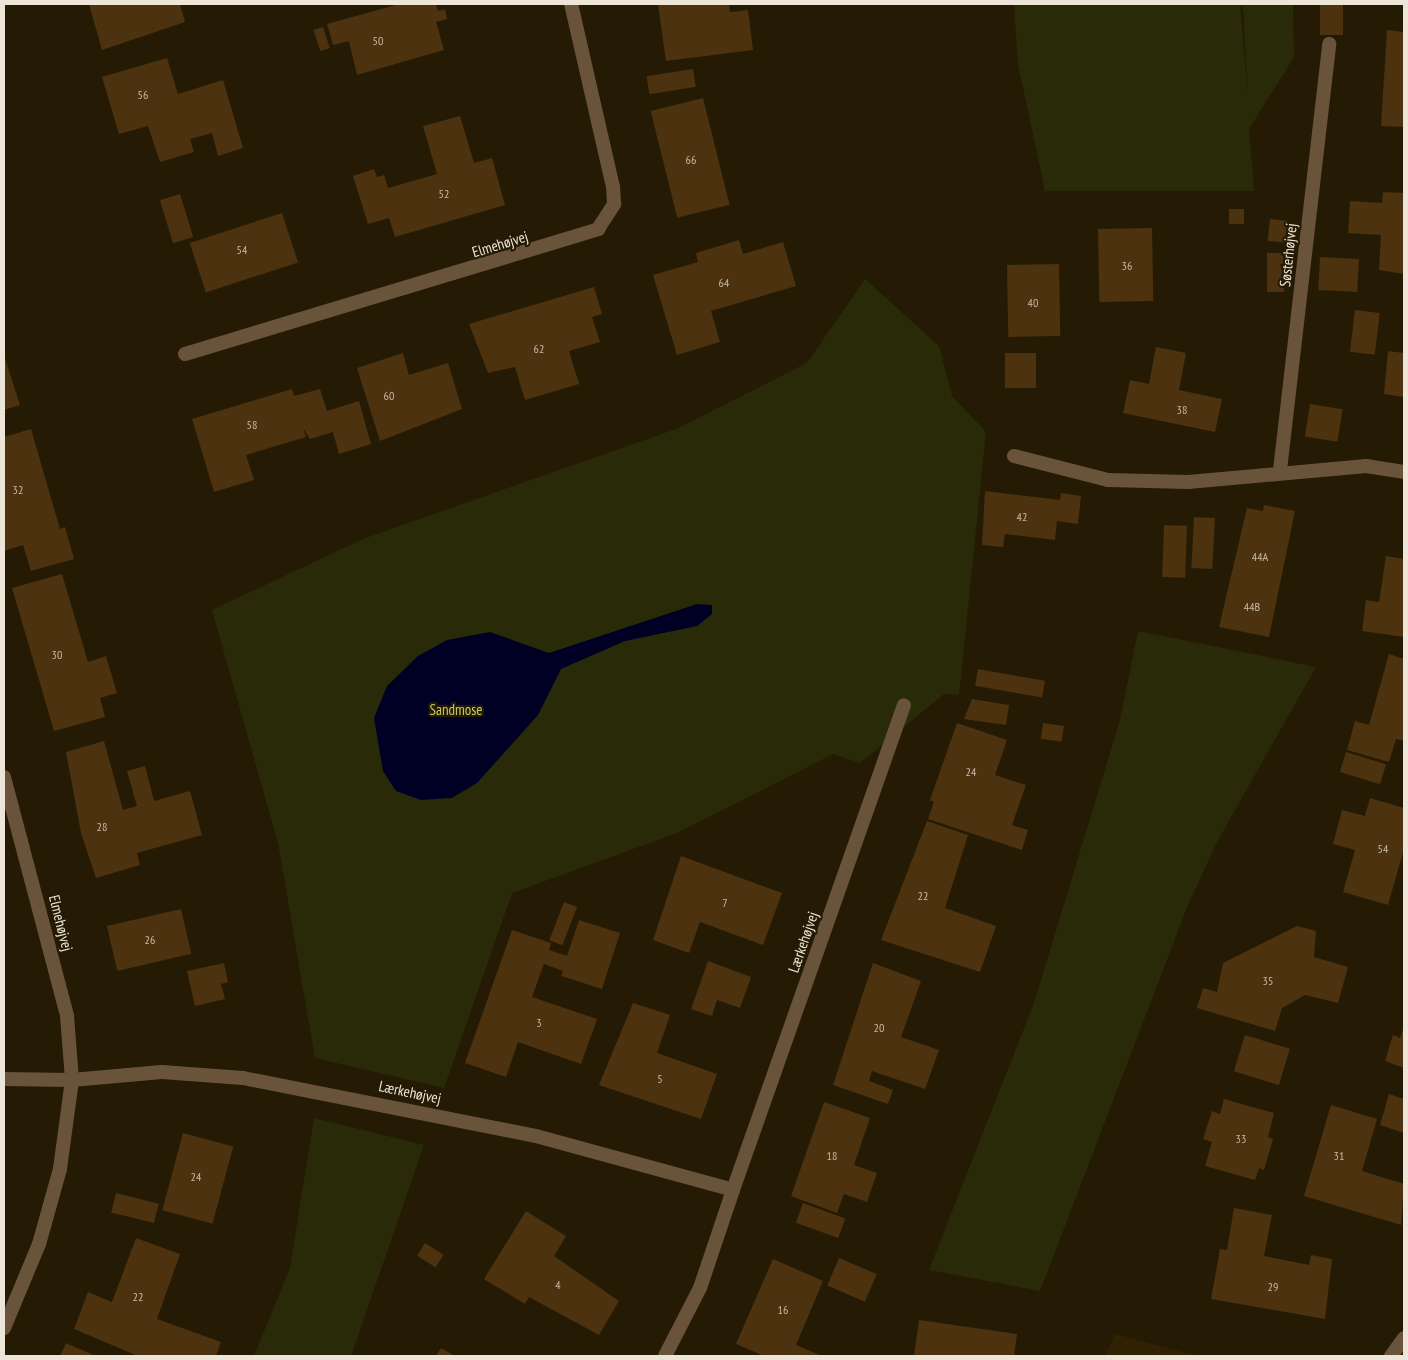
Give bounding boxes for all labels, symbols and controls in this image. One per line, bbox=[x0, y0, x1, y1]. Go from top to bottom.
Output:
house number: 50 bbox=[373, 34, 383, 48]
house number: 56 bbox=[138, 88, 148, 102]
house number: 66 bbox=[686, 153, 696, 167]
house number: 52 bbox=[439, 187, 449, 201]
street label: Søsterhøjvej bbox=[1276, 222, 1300, 288]
street label: Elmehøjvej bbox=[470, 227, 530, 261]
house number: 54 bbox=[237, 243, 247, 257]
house number: 36 bbox=[1122, 259, 1132, 273]
house number: 64 bbox=[719, 276, 729, 290]
house number: 40 bbox=[1028, 296, 1038, 310]
house number: 62 bbox=[534, 342, 544, 356]
house number: 60 bbox=[384, 389, 394, 403]
house number: 38 bbox=[1177, 403, 1187, 417]
house number: 58 bbox=[247, 418, 257, 432]
house number: 32 bbox=[13, 483, 23, 497]
house number: 42 bbox=[1017, 510, 1027, 524]
house number: 44A bbox=[1252, 550, 1268, 564]
house number: 44B bbox=[1244, 600, 1260, 614]
house number: 30 bbox=[52, 648, 62, 662]
park label: Sandmose bbox=[429, 701, 483, 719]
house number: 24 bbox=[966, 765, 976, 779]
house number: 28 bbox=[97, 820, 107, 834]
house number: 54 bbox=[1378, 842, 1388, 856]
house number: 22 bbox=[918, 889, 928, 903]
street label: Elmehøjvej bbox=[45, 893, 77, 953]
house number: 7 bbox=[722, 896, 728, 910]
street label: Lærkehøjvej bbox=[784, 909, 822, 975]
house number: 26 bbox=[145, 933, 155, 947]
house number: 35 bbox=[1263, 974, 1273, 988]
house number: 3 bbox=[536, 1016, 542, 1030]
house number: 20 bbox=[874, 1021, 884, 1035]
house number: 5 bbox=[657, 1072, 663, 1086]
street label: Lærkehøjvej bbox=[377, 1077, 443, 1107]
house number: 33 bbox=[1236, 1132, 1246, 1146]
house number: 18 bbox=[827, 1149, 837, 1163]
house number: 31 bbox=[1334, 1149, 1344, 1163]
house number: 24 bbox=[191, 1170, 201, 1184]
house number: 4 bbox=[555, 1278, 561, 1292]
house number: 29 bbox=[1268, 1280, 1278, 1294]
house number: 22 bbox=[133, 1290, 143, 1304]
house number: 16 bbox=[778, 1303, 788, 1317]

